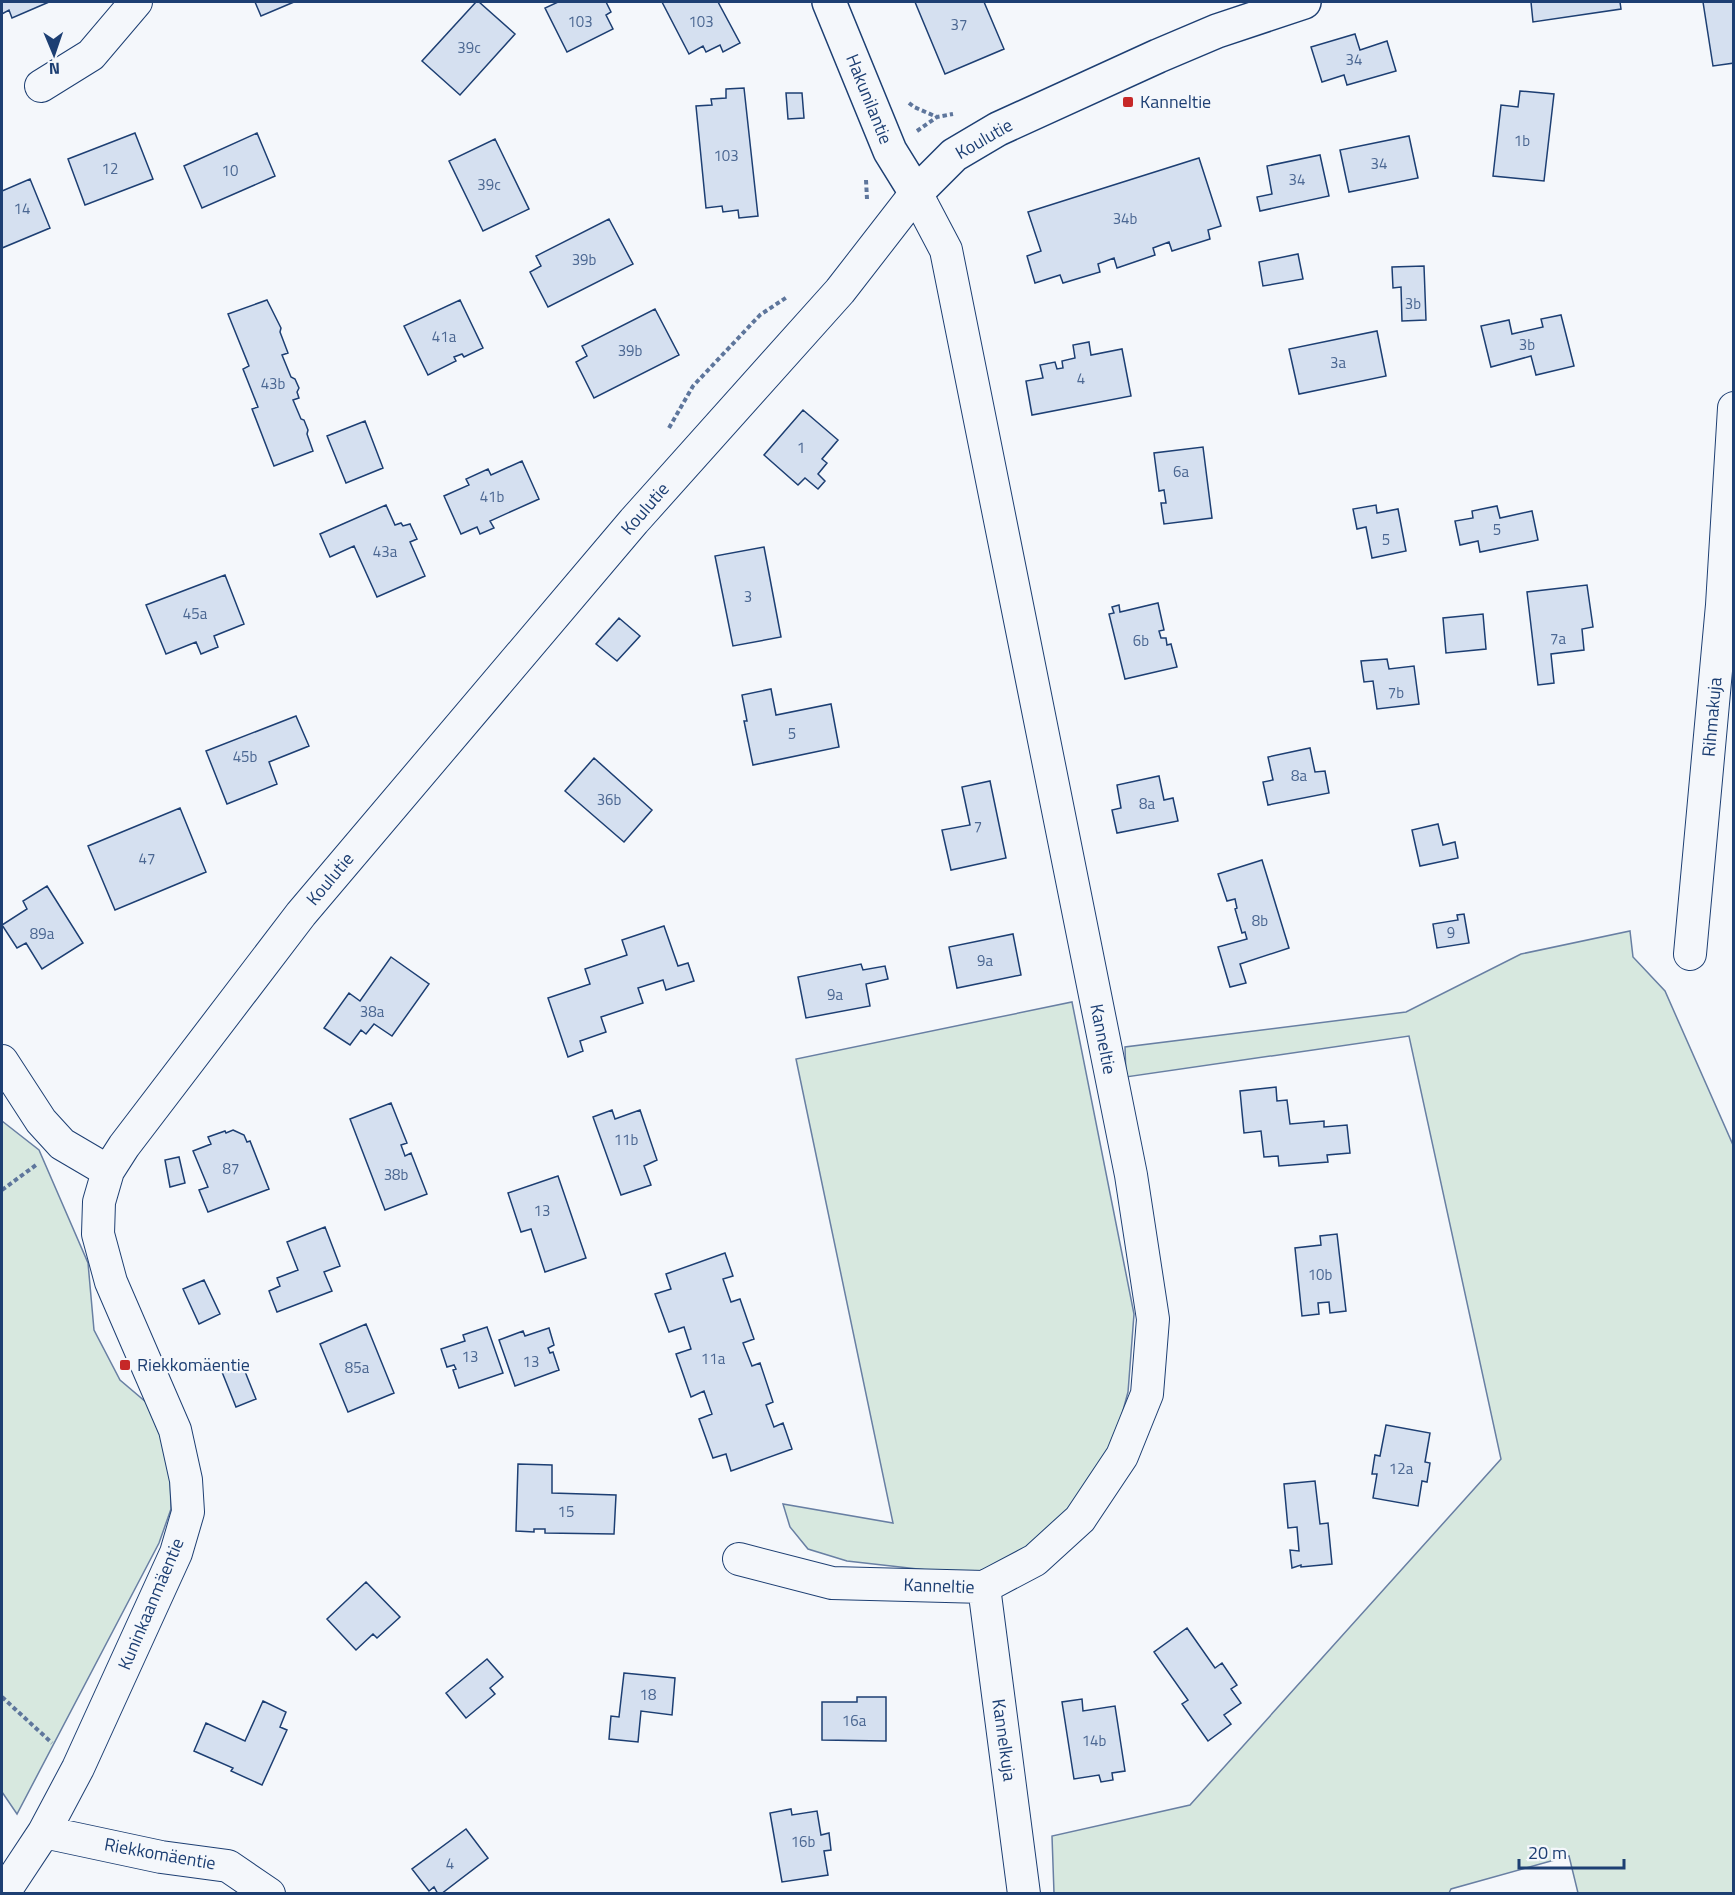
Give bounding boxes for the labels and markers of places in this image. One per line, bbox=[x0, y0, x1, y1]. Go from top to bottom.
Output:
place label: Kanneltie bbox=[1140, 88, 1211, 115]
marker: Kanneltie bbox=[1121, 95, 1135, 109]
place label: Riekkomäentie bbox=[137, 1351, 250, 1378]
marker: Riekkomäentie bbox=[118, 1358, 132, 1372]

